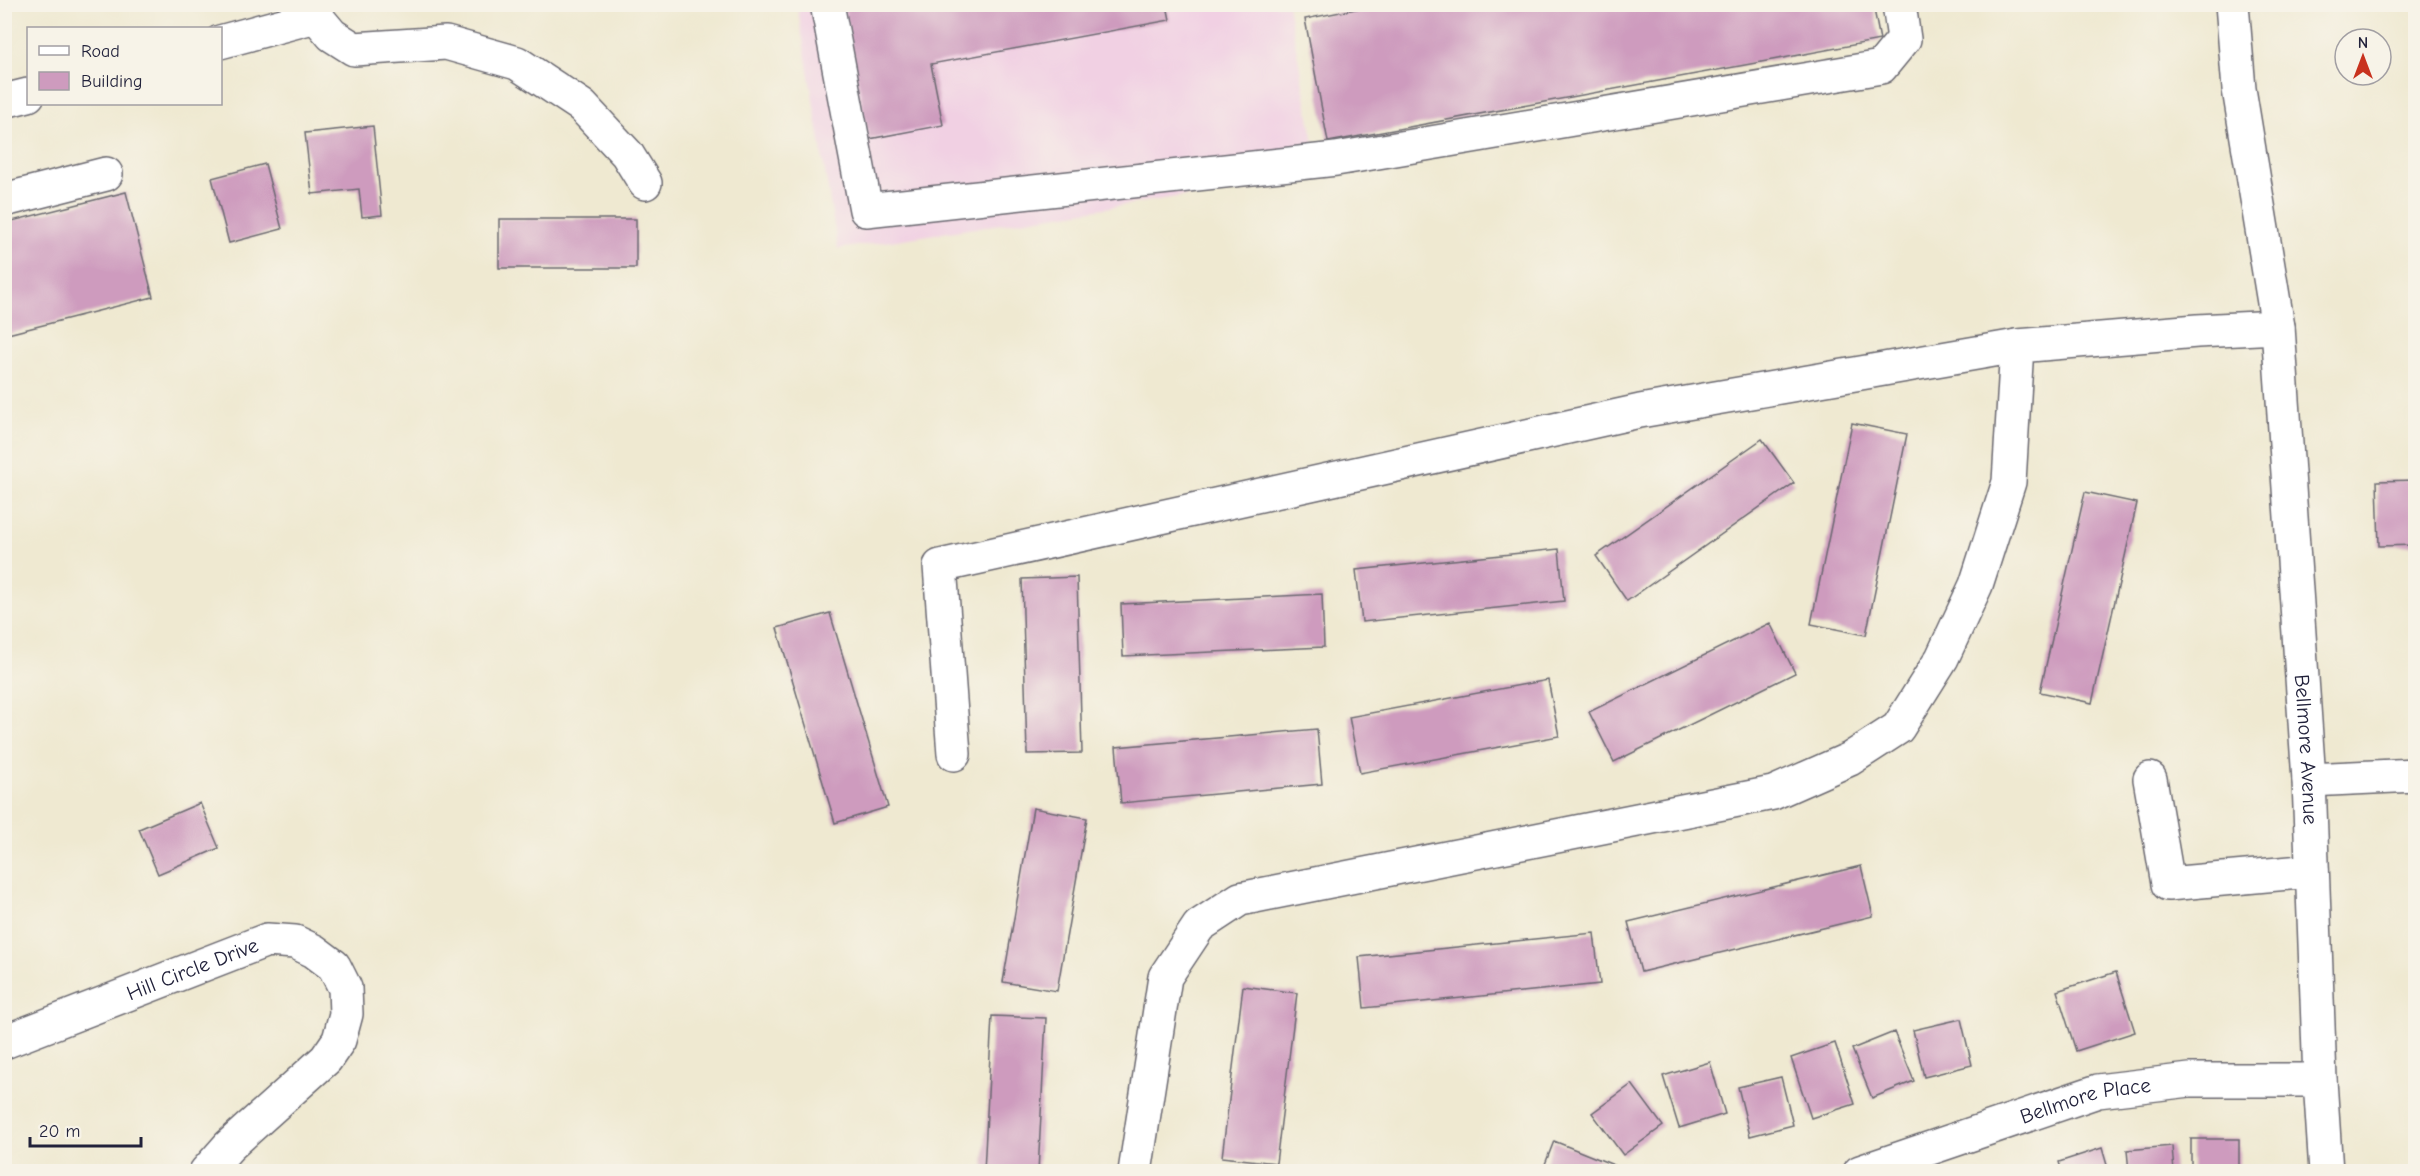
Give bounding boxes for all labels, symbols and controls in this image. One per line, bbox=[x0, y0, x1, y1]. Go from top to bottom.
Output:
legend bbox=[27, 27, 222, 105]
north arrow bbox=[2333, 27, 2393, 87]
text: N bbox=[2358, 34, 2368, 52]
text: Road bbox=[81, 41, 120, 62]
text: Building bbox=[81, 71, 143, 92]
street label: Bellmore Avenue bbox=[2290, 674, 2323, 825]
street label: Hill Circle Drive bbox=[123, 933, 262, 1005]
street label: Bellmore Place bbox=[2017, 1073, 2152, 1129]
scale bar bbox=[30, 1110, 141, 1148]
text: 20 m bbox=[39, 1121, 80, 1142]

